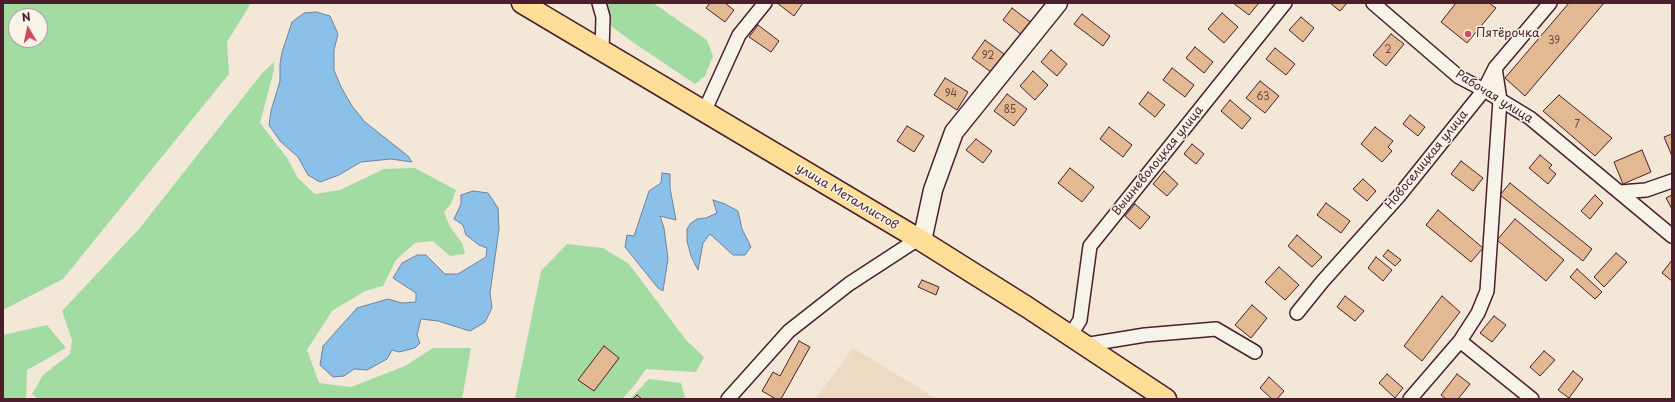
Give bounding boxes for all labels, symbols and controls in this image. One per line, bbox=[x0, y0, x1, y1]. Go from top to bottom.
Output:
north arrow bbox=[8, 8, 48, 48]
text: N bbox=[21, 8, 32, 26]
place label: Пятёрочка bbox=[1476, 27, 1539, 41]
marker: Пятёрочка bbox=[1463, 29, 1473, 39]
house number: 39 bbox=[1548, 35, 1560, 47]
house number: 2 bbox=[1384, 44, 1392, 56]
house number: 92 bbox=[982, 50, 994, 62]
street label: Рабочая улица bbox=[1453, 67, 1535, 127]
house number: 94 bbox=[945, 88, 957, 100]
house number: 63 bbox=[1256, 91, 1270, 103]
street label: Вышневолоцкая улица bbox=[1109, 103, 1207, 219]
house number: 85 bbox=[1004, 104, 1016, 116]
street label: Новоселицкая улица bbox=[1383, 108, 1471, 212]
house number: 7 bbox=[1574, 119, 1580, 131]
street label: улица Металлистов bbox=[793, 161, 901, 233]

